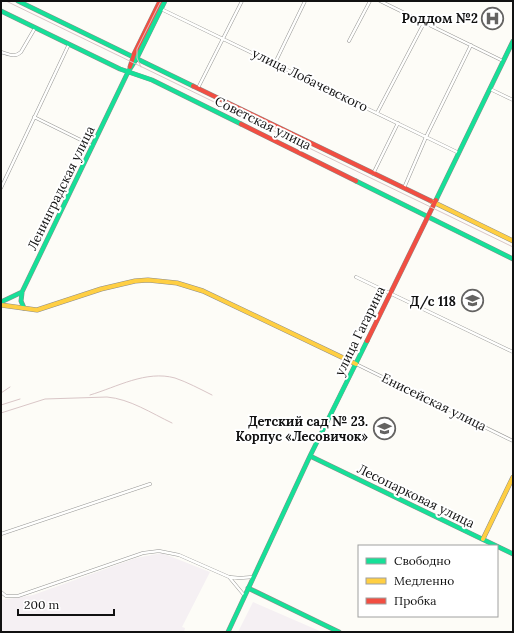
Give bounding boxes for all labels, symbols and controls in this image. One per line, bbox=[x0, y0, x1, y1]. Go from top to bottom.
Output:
hospital icon: Роддом №2 bbox=[480, 5, 506, 31]
place label: Роддом №2 bbox=[402, 10, 478, 27]
street label: улица Лобачевского bbox=[249, 45, 371, 116]
street label: Советская улица bbox=[212, 92, 314, 154]
street label: Ленинградская улица bbox=[23, 123, 99, 253]
street label: улица Гагарина bbox=[331, 283, 389, 379]
school or university icon: Д/с 118 bbox=[459, 288, 485, 314]
place label: Д/с 118 bbox=[410, 293, 456, 310]
street label: Енисейская улица bbox=[379, 369, 490, 435]
place label: Детский сад № 23. Корпус «Лесовичок» bbox=[236, 413, 369, 445]
school or university icon: Детский сад № 23. Корпус «Лесовичок» bbox=[371, 415, 397, 441]
street label: Лесопарковая улица bbox=[354, 460, 478, 532]
legend bbox=[358, 545, 498, 617]
text: Свободно bbox=[394, 553, 451, 568]
text: Медленно bbox=[394, 573, 454, 588]
scale bar bbox=[18, 591, 114, 617]
text: Пробка bbox=[394, 593, 436, 608]
text: 200 m bbox=[24, 597, 60, 612]

